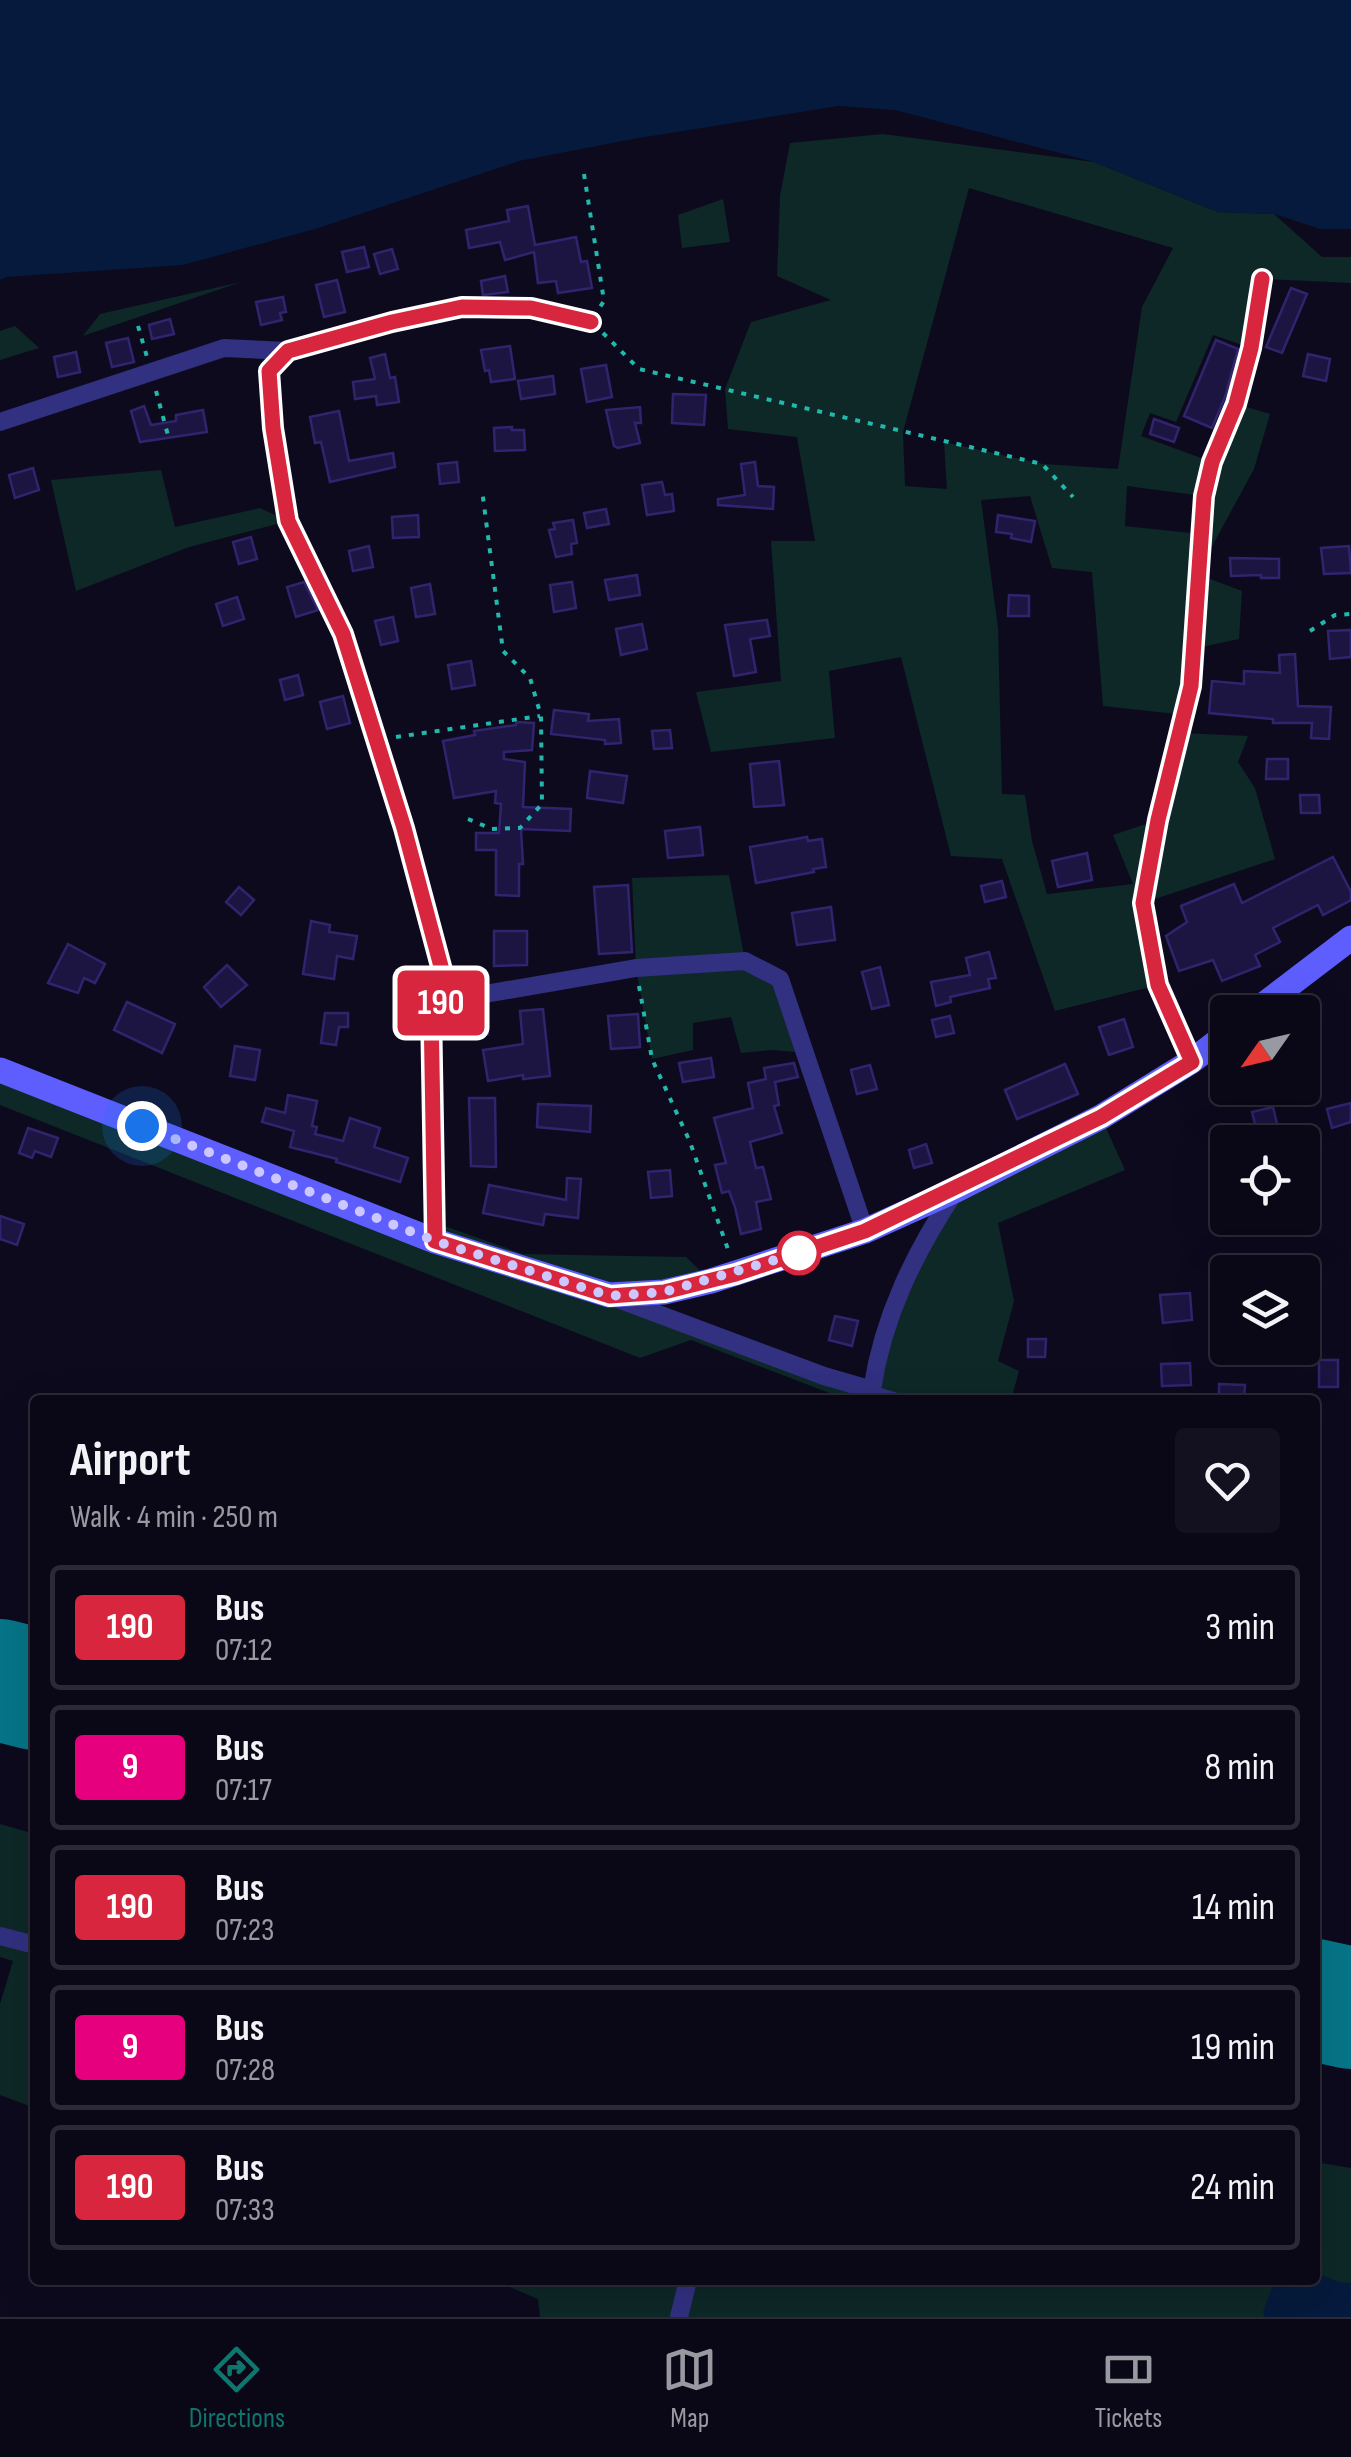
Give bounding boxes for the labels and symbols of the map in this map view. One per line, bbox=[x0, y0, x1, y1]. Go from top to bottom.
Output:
line badge: 190 bbox=[384, 970, 498, 1036]
north arrow bbox=[1210, 995, 1320, 1105]
your location bbox=[117, 1101, 167, 1151]
unlabelled marker bbox=[778, 1232, 820, 1274]

